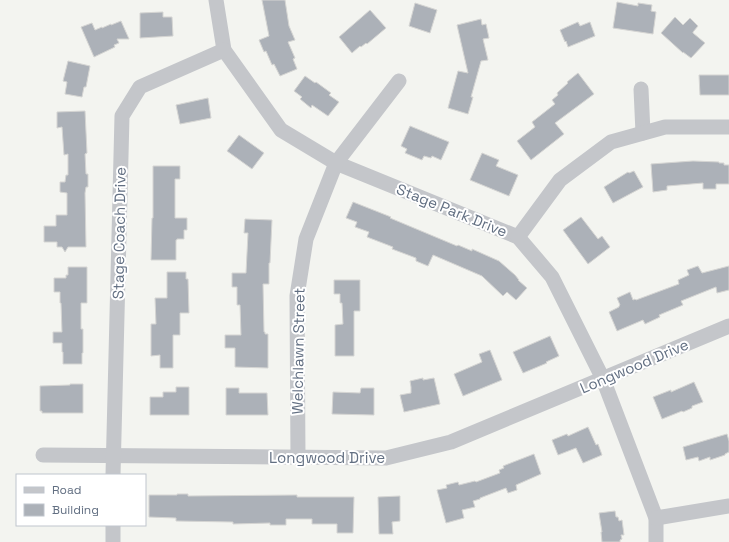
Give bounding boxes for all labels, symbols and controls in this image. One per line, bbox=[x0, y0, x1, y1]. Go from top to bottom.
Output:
street label: Stage Coach Drive bbox=[108, 167, 130, 299]
street label: Stage Park Drive bbox=[394, 179, 510, 241]
street label: Welchlawn Street bbox=[287, 287, 309, 415]
street label: Longwood Drive bbox=[577, 335, 691, 397]
street label: Longwood Drive bbox=[269, 448, 385, 467]
legend bbox=[16, 474, 146, 526]
text: Road bbox=[52, 482, 81, 498]
text: Building bbox=[52, 502, 99, 518]

